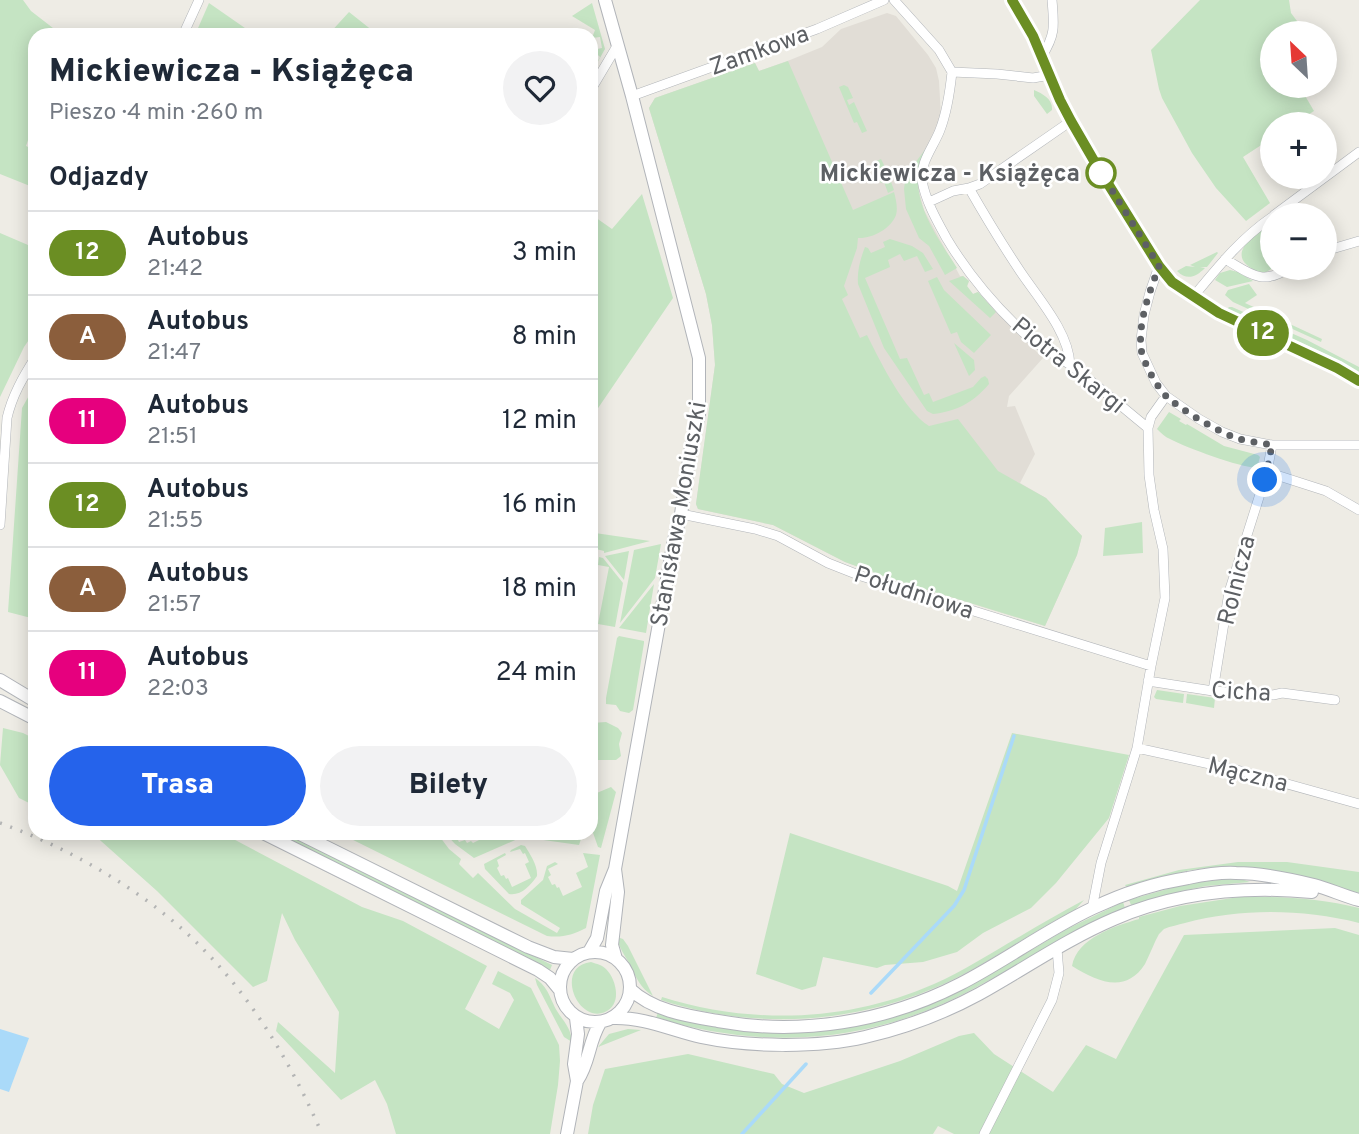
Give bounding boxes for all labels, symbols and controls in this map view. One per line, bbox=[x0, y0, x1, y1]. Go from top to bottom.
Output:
street label: Zamkowa bbox=[706, 20, 813, 84]
north arrow bbox=[1260, 21, 1337, 98]
map controls bbox=[1260, 21, 1337, 280]
button: heart bbox=[503, 51, 577, 125]
text: Mickiewicza - Książęca bbox=[49, 52, 414, 94]
text: Pieszo · 4 min · 260 m bbox=[49, 99, 263, 128]
button: + bbox=[1260, 112, 1337, 189]
marker: Mickiewicza - Książęca bbox=[1086, 158, 1116, 188]
place label: Mickiewicza - Książęca bbox=[820, 160, 1080, 190]
text: Odjazdy bbox=[49, 162, 149, 195]
button: − bbox=[1260, 203, 1337, 280]
text: Autobus bbox=[147, 222, 249, 255]
text: 3 min bbox=[512, 237, 577, 270]
text: 12 bbox=[75, 238, 100, 268]
text: 21:42 bbox=[147, 255, 203, 284]
text: Autobus bbox=[147, 306, 249, 339]
line badge: 12 bbox=[1232, 310, 1294, 356]
street label: Piotra Skargi bbox=[1005, 312, 1131, 421]
text: 12 bbox=[1251, 318, 1275, 348]
text: 8 min bbox=[512, 321, 577, 354]
text: A bbox=[79, 322, 96, 352]
text: 21:47 bbox=[147, 339, 201, 368]
text: Autobus bbox=[147, 390, 249, 423]
street label: Stanisława Moniuszki bbox=[645, 399, 715, 629]
text: 12 min bbox=[502, 405, 577, 438]
text: 11 bbox=[78, 406, 97, 436]
text: 21:51 bbox=[147, 423, 198, 452]
your location bbox=[1247, 462, 1282, 497]
text: Autobus bbox=[147, 474, 249, 507]
text: 16 min bbox=[502, 489, 577, 522]
text: 12 bbox=[75, 490, 100, 520]
text: 21:55 bbox=[147, 507, 203, 536]
street label: Rolnicza bbox=[1212, 533, 1264, 628]
text: Autobus bbox=[147, 558, 249, 591]
street label: Południowa bbox=[850, 560, 977, 627]
text: 18 min bbox=[502, 573, 577, 606]
text: A bbox=[79, 574, 96, 604]
text: 21:57 bbox=[147, 591, 201, 620]
text: Autobus bbox=[147, 642, 249, 675]
text: 24 min bbox=[496, 657, 577, 690]
text: 11 bbox=[78, 658, 97, 688]
text: 22:03 bbox=[147, 675, 209, 704]
street label: Cicha bbox=[1210, 676, 1272, 710]
button: Trasa bbox=[49, 746, 306, 826]
button: Bilety bbox=[320, 746, 577, 826]
street label: Mączna bbox=[1204, 752, 1291, 800]

